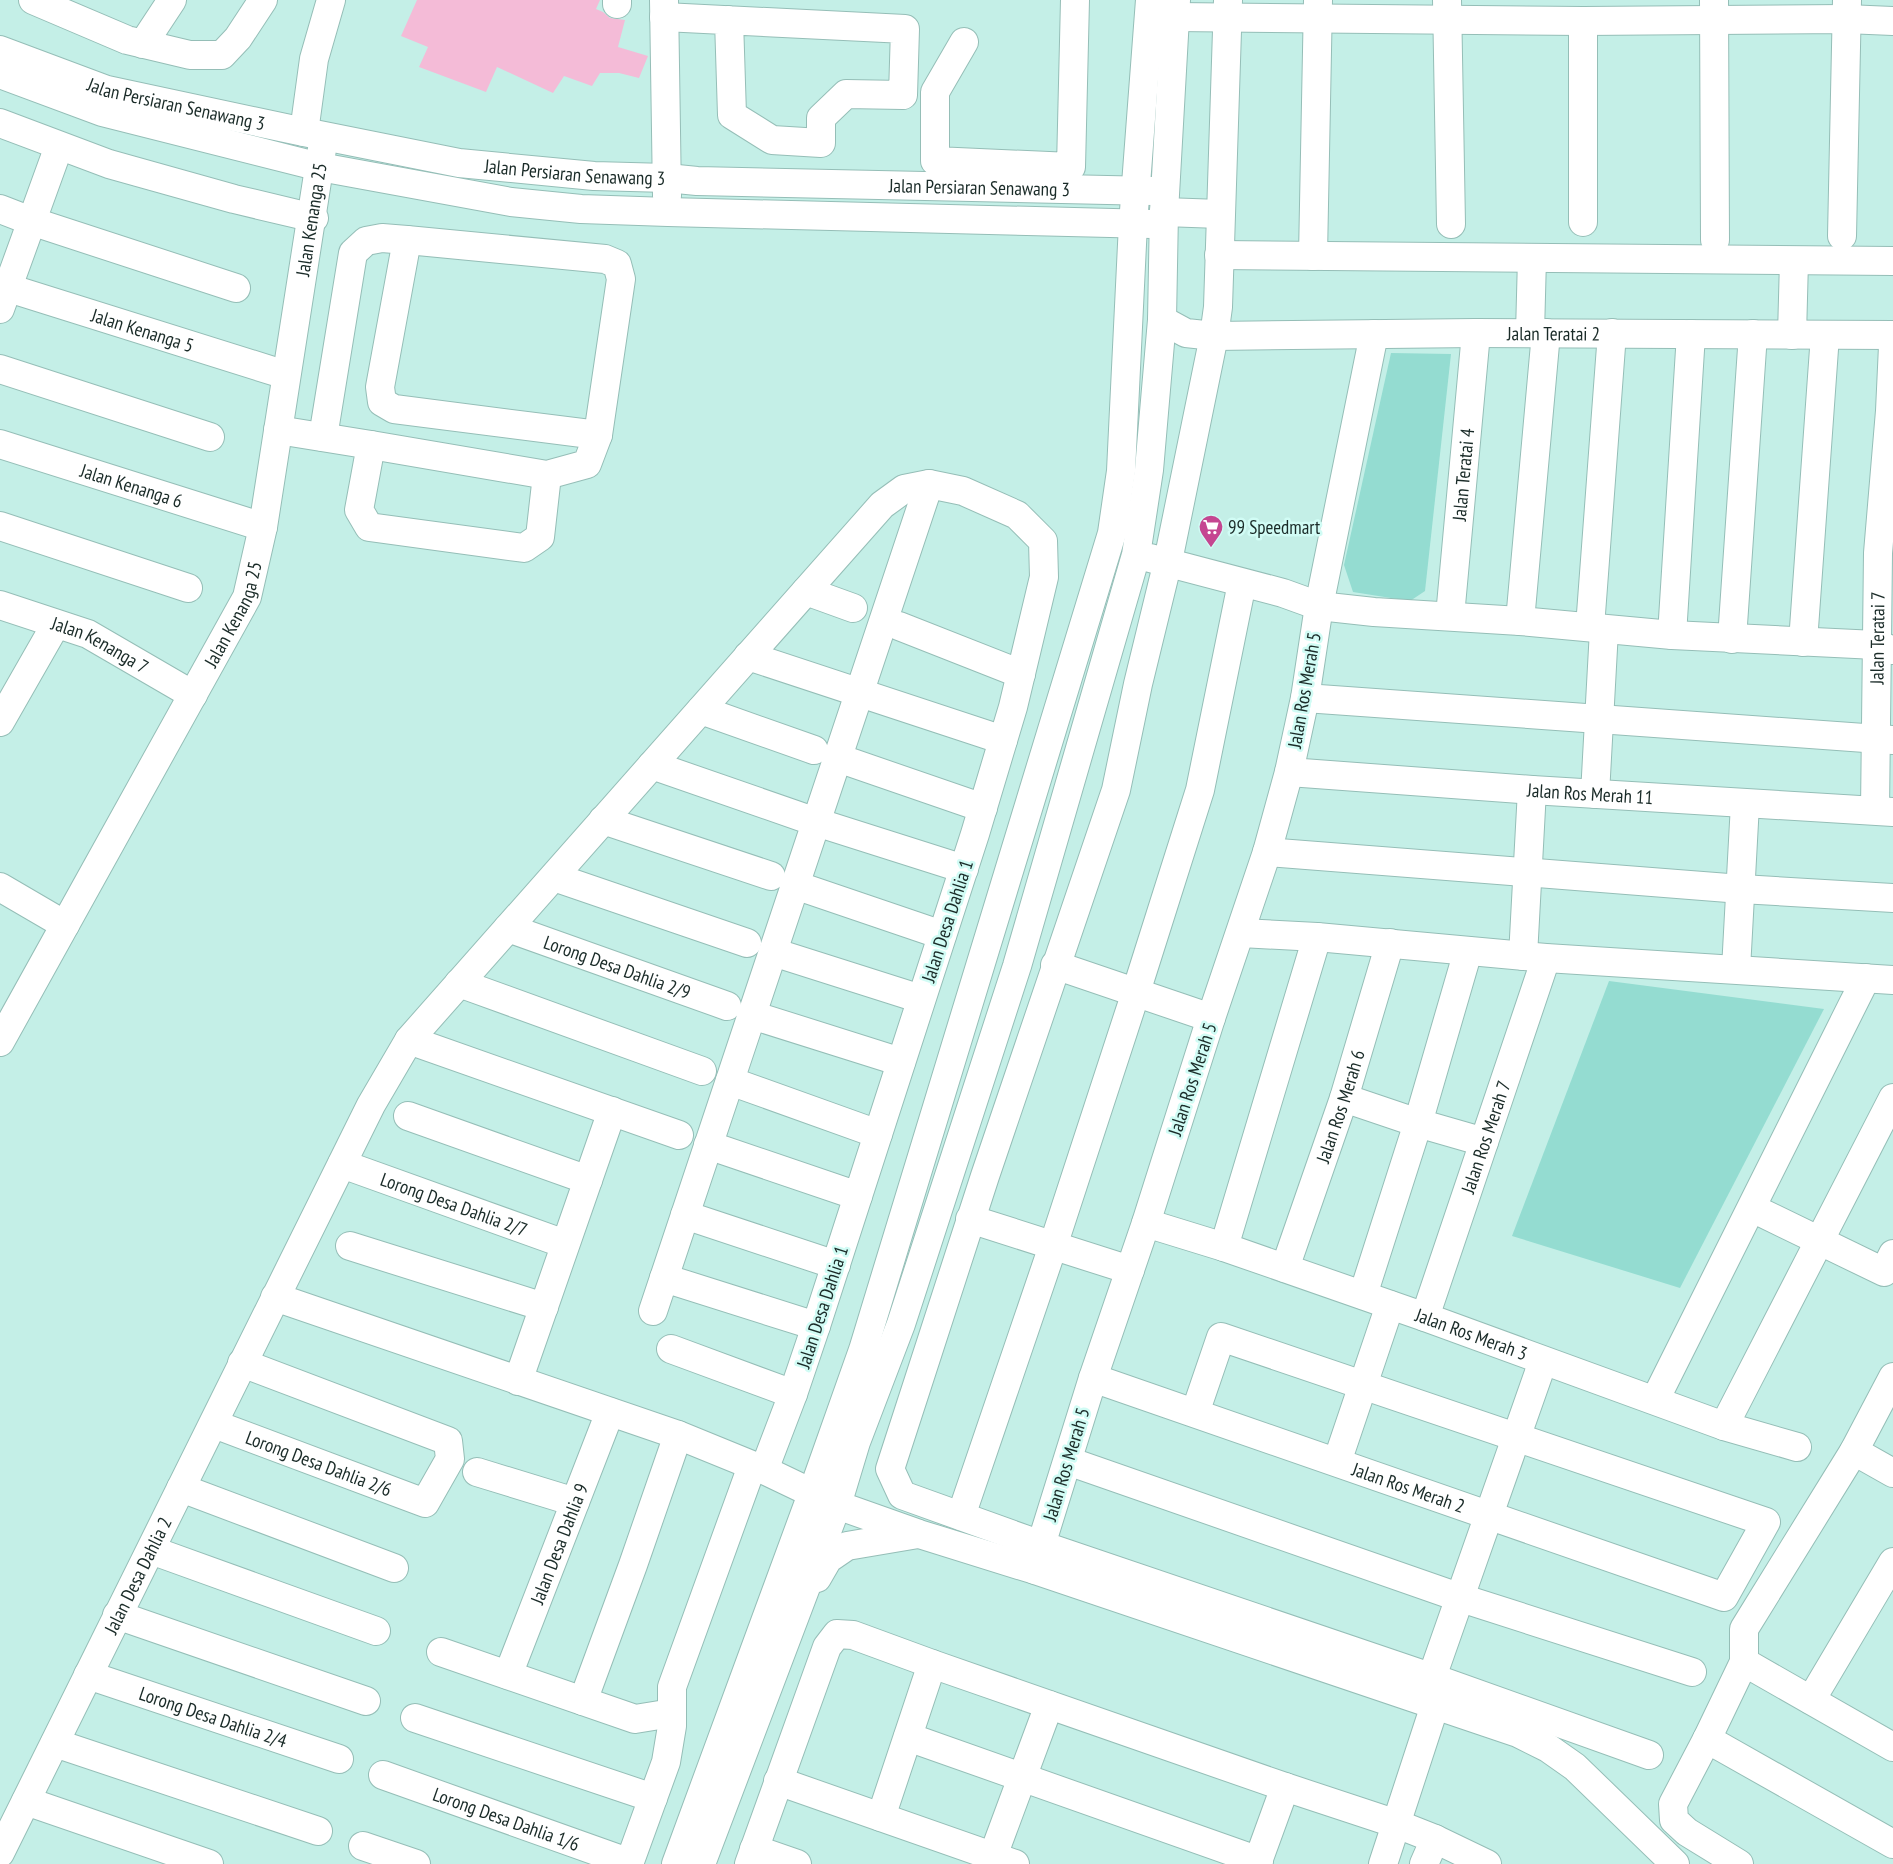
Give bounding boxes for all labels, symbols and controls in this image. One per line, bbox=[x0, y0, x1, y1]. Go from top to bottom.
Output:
street label: Jalan Persiaran Senawang 3 bbox=[83, 71, 267, 135]
street label: Jalan Persiaran Senawang 3 bbox=[482, 153, 665, 190]
street label: Jalan Kenanga 25 bbox=[290, 161, 332, 279]
street label: Jalan Persiaran Senawang 3 bbox=[888, 173, 1070, 201]
street label: Jalan Kenanga 5 bbox=[88, 303, 197, 357]
street label: Jalan Teratai 2 bbox=[1506, 321, 1600, 346]
street label: Jalan Teratai 4 bbox=[1447, 427, 1479, 523]
street label: Jalan Kenanga 6 bbox=[77, 458, 186, 513]
supermarket icon: 99 Speedmart bbox=[1198, 514, 1224, 548]
place label: 99 Speedmart bbox=[1228, 515, 1321, 539]
street label: Jalan Kenanga 25 bbox=[198, 559, 267, 672]
street label: Jalan Teratai 7 bbox=[1864, 591, 1890, 686]
street label: Jalan Kenanga 7 bbox=[48, 611, 153, 679]
street label: Jalan Ros Merah 5 bbox=[1282, 630, 1326, 751]
street label: Jalan Ros Merah 11 bbox=[1525, 778, 1654, 809]
street label: Jalan Desa Dahlia 1 bbox=[916, 857, 978, 986]
street label: Lorong Desa Dahlia 2/9 bbox=[541, 930, 694, 1004]
street label: Jalan Ros Merah 5 bbox=[1162, 1020, 1222, 1139]
street label: Jalan Ros Merah 6 bbox=[1310, 1047, 1370, 1167]
street label: Jalan Ros Merah 7 bbox=[1455, 1077, 1516, 1197]
street label: Lorong Desa Dahlia 2/7 bbox=[377, 1167, 531, 1242]
street label: Jalan Desa Dahlia 1 bbox=[791, 1243, 853, 1372]
street label: Jalan Ros Merah 3 bbox=[1411, 1302, 1531, 1365]
street label: Jalan Ros Merah 5 bbox=[1037, 1404, 1095, 1525]
street label: Lorong Desa Dahlia 2/6 bbox=[243, 1425, 395, 1502]
street label: Jalan Ros Merah 2 bbox=[1348, 1457, 1468, 1518]
street label: Jalan Desa Dahlia 9 bbox=[524, 1480, 593, 1608]
street label: Jalan Desa Dahlia 2 bbox=[98, 1513, 177, 1639]
street label: Lorong Desa Dahlia 2/4 bbox=[136, 1681, 290, 1753]
street label: Lorong Desa Dahlia 1/6 bbox=[430, 1782, 583, 1856]

